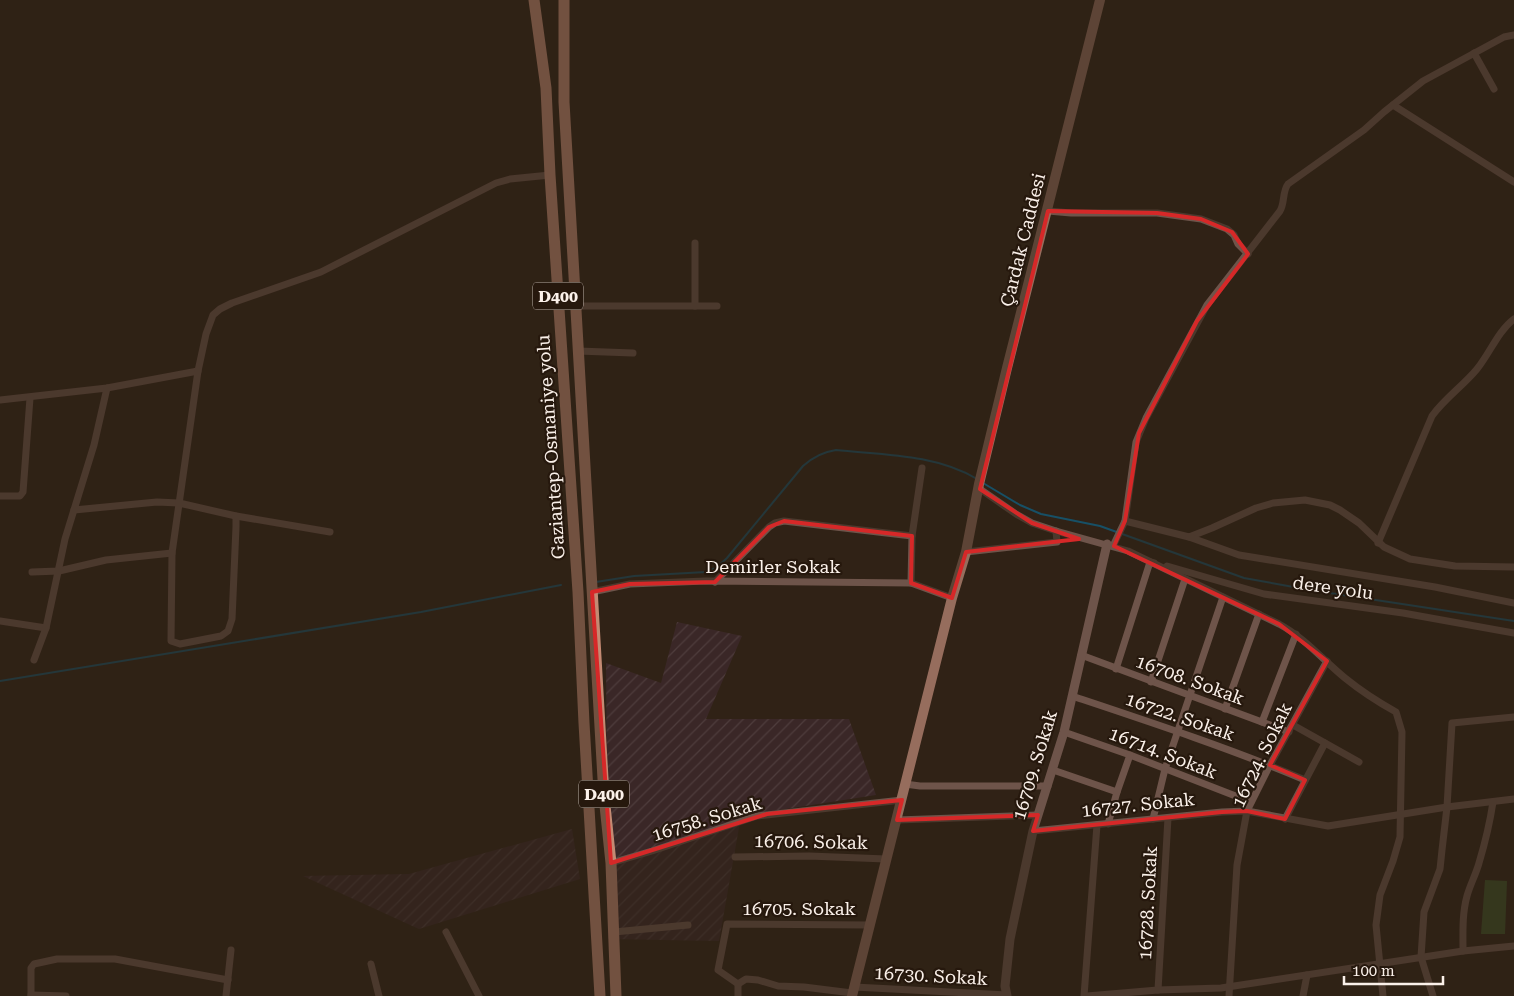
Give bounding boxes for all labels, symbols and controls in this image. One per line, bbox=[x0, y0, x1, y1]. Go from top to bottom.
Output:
street label: Çardak Caddesi bbox=[996, 171, 1049, 309]
road number: D400 bbox=[533, 282, 583, 310]
street label: Gaziantep-Osmaniye yolu bbox=[532, 334, 569, 560]
street label: Demirler Sokak bbox=[705, 556, 841, 577]
street label: dere yolu bbox=[1291, 571, 1375, 604]
street label: 16708. Sokak bbox=[1133, 650, 1247, 709]
street label: 16722. Sokak bbox=[1123, 688, 1238, 745]
street label: 16724. Sokak bbox=[1227, 699, 1296, 811]
street label: 16709. Sokak bbox=[1008, 707, 1061, 822]
street label: 16714. Sokak bbox=[1106, 722, 1220, 783]
road number: D400 bbox=[579, 781, 629, 808]
street label: 16727. Sokak bbox=[1080, 788, 1196, 821]
street label: 16758. Sokak bbox=[649, 792, 764, 845]
street label: 16706. Sokak bbox=[754, 830, 868, 853]
street label: 16728. Sokak bbox=[1134, 845, 1161, 960]
street label: 16705. Sokak bbox=[742, 898, 856, 919]
scale bar bbox=[1344, 954, 1443, 986]
street label: 16730. Sokak bbox=[874, 962, 989, 989]
text: 100 m bbox=[1352, 962, 1395, 980]

